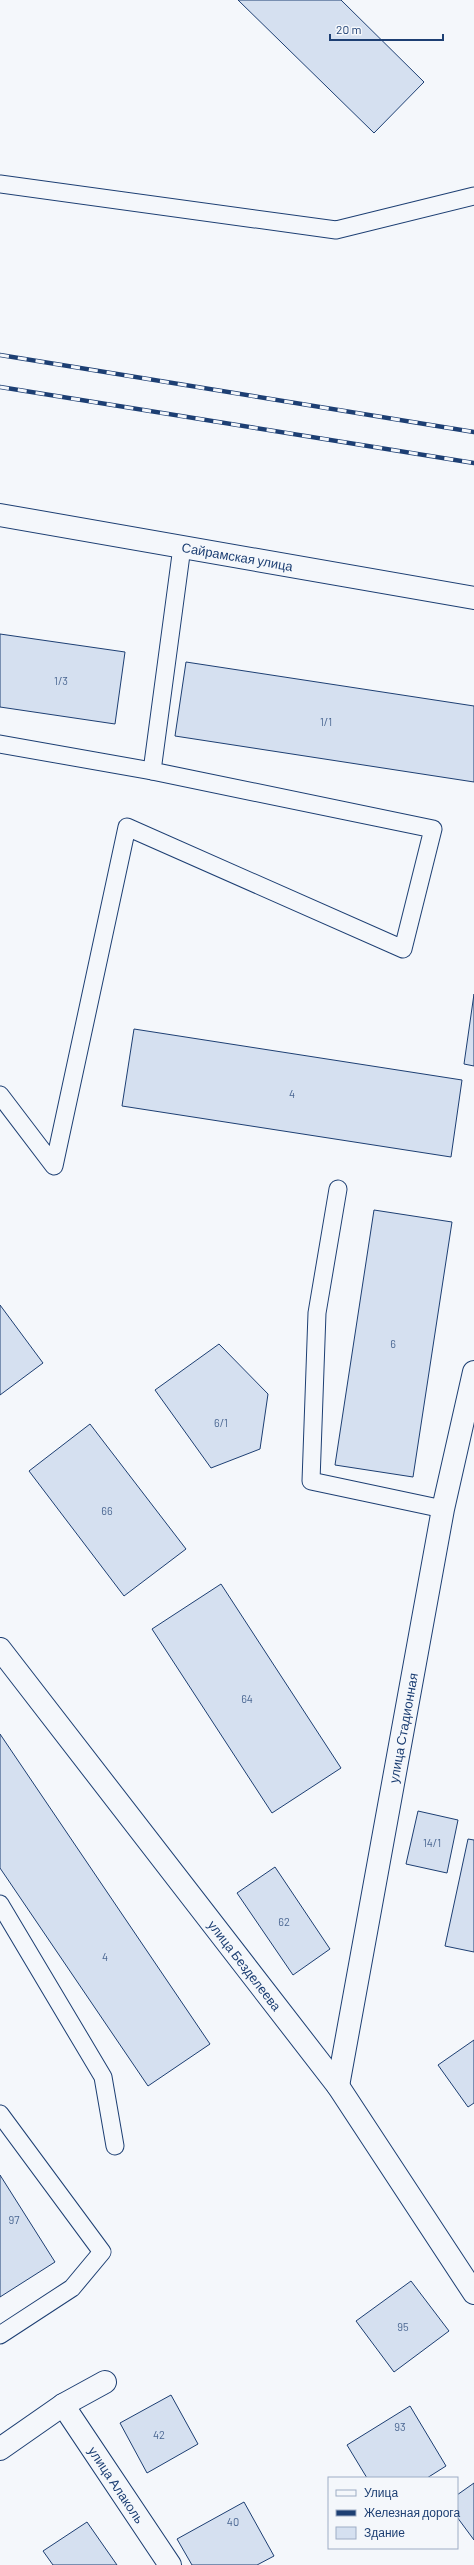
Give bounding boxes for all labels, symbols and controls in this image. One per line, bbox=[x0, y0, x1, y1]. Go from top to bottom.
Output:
scale bar bbox=[330, 16, 443, 42]
text: 20 m bbox=[336, 22, 362, 36]
street label: Сайрамская улица bbox=[181, 539, 295, 574]
house number: 1/3 bbox=[54, 674, 68, 687]
house number: 1/1 bbox=[320, 715, 332, 728]
house number: 4 bbox=[289, 1087, 295, 1100]
house number: 6 bbox=[390, 1337, 396, 1350]
house number: 6/1 bbox=[214, 1416, 228, 1429]
house number: 66 bbox=[101, 1504, 113, 1517]
street label: улица Стадионная bbox=[385, 1672, 421, 1784]
house number: 64 bbox=[241, 1692, 253, 1705]
house number: 14/1 bbox=[423, 1836, 441, 1849]
house number: 62 bbox=[278, 1915, 290, 1928]
street label: улица Безделеева bbox=[205, 1917, 285, 2014]
house number: 4 bbox=[102, 1950, 108, 1963]
house number: 97 bbox=[9, 2213, 19, 2226]
house number: 95 bbox=[397, 2320, 409, 2333]
house number: 93 bbox=[394, 2420, 406, 2433]
house number: 42 bbox=[153, 2428, 165, 2441]
street label: улица Алаколь bbox=[85, 2443, 148, 2526]
legend bbox=[328, 2477, 458, 2549]
text: Улица bbox=[364, 2485, 398, 2500]
text: Железная дорога bbox=[364, 2505, 460, 2520]
house number: 40 bbox=[227, 2515, 239, 2528]
text: Здание bbox=[364, 2525, 405, 2540]

